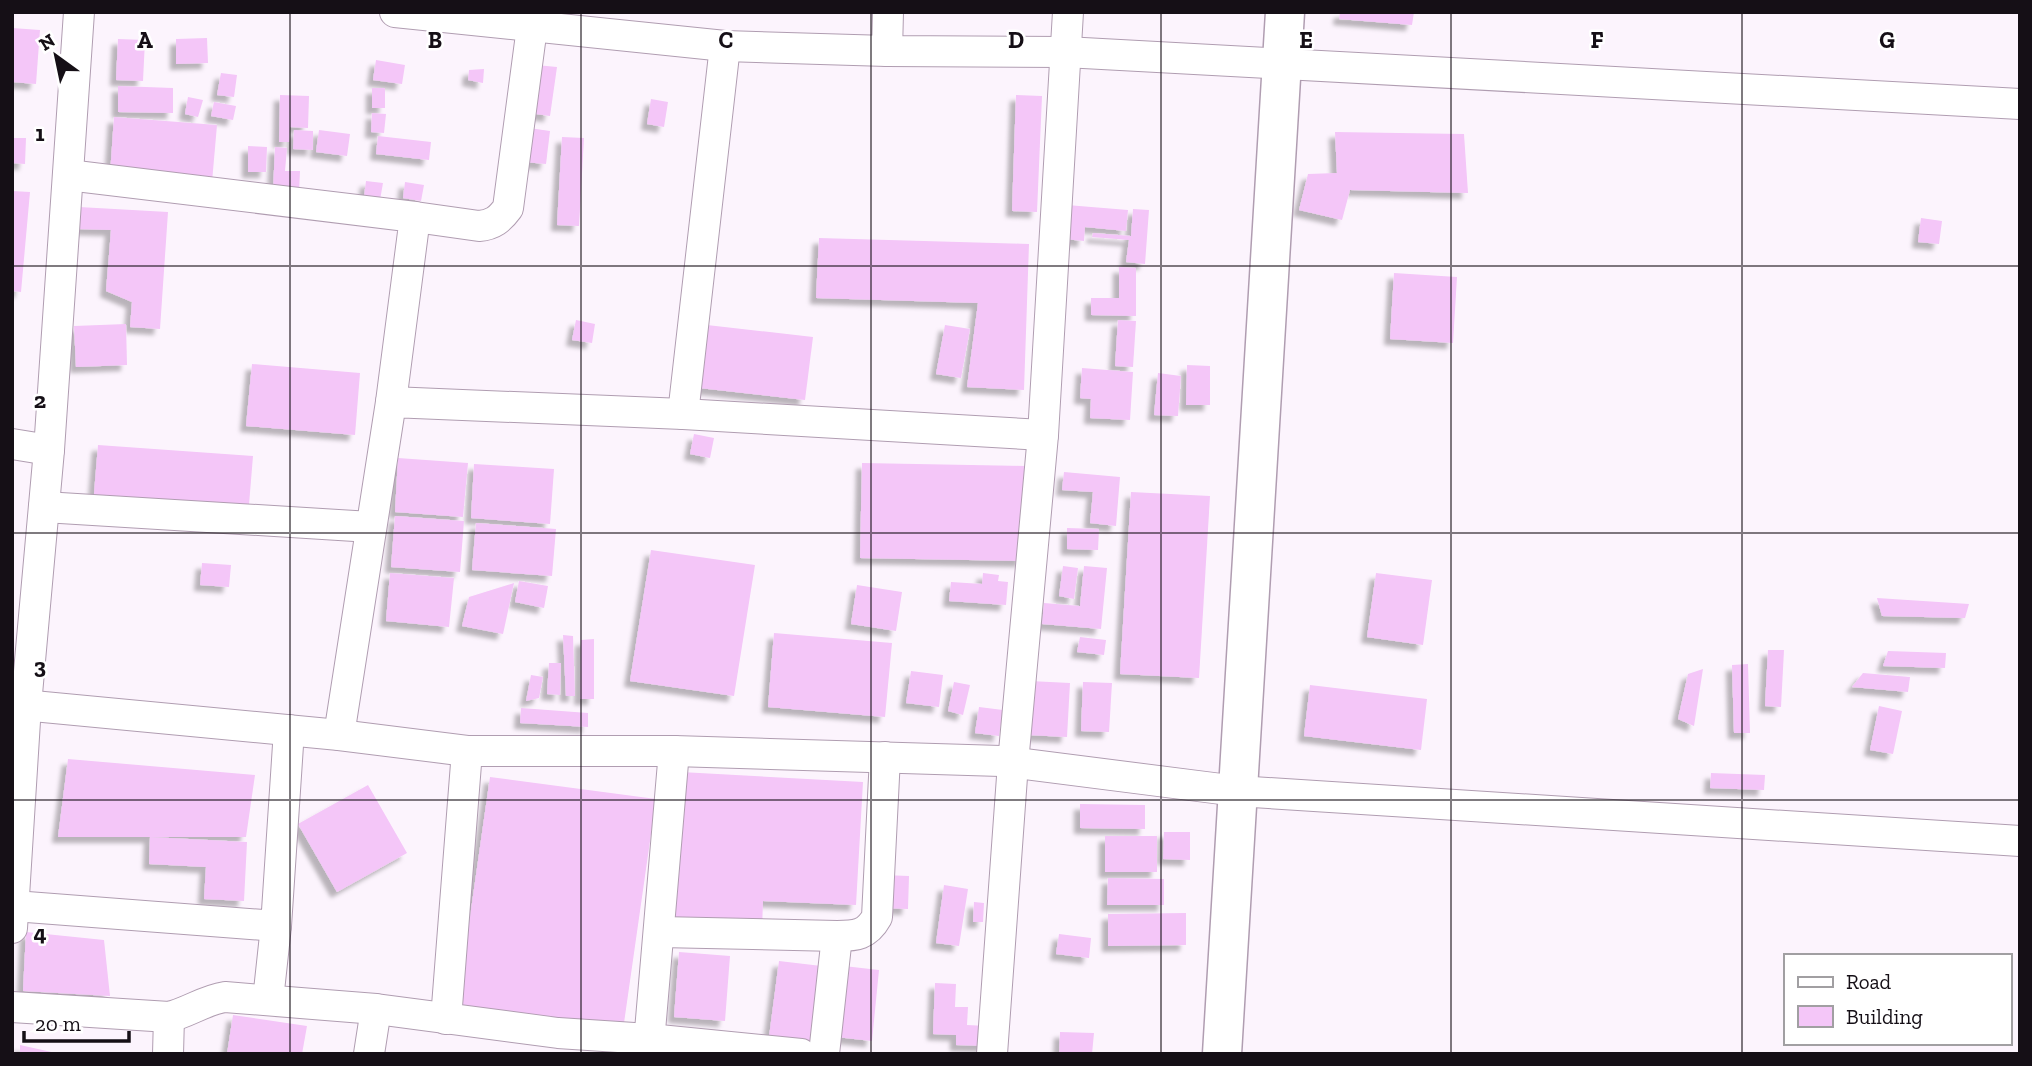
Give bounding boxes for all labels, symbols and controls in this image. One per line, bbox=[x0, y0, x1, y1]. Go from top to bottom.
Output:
north arrow bbox=[21, 21, 91, 91]
text: A bbox=[137, 26, 153, 54]
text: B bbox=[428, 26, 442, 54]
text: C bbox=[719, 26, 733, 54]
text: D bbox=[1008, 26, 1024, 54]
text: E bbox=[1299, 26, 1313, 54]
text: F bbox=[1590, 26, 1604, 54]
text: G bbox=[1879, 26, 1895, 54]
text: N bbox=[35, 29, 59, 56]
text: 1 bbox=[35, 119, 45, 147]
text: 2 bbox=[34, 386, 46, 414]
text: 3 bbox=[34, 652, 46, 680]
text: 4 bbox=[33, 919, 47, 947]
legend bbox=[1784, 954, 2011, 1045]
text: Road bbox=[1846, 969, 1892, 994]
scale bar bbox=[24, 1000, 130, 1044]
text: Building bbox=[1846, 1004, 1923, 1029]
text: 20 m bbox=[35, 1011, 81, 1036]

